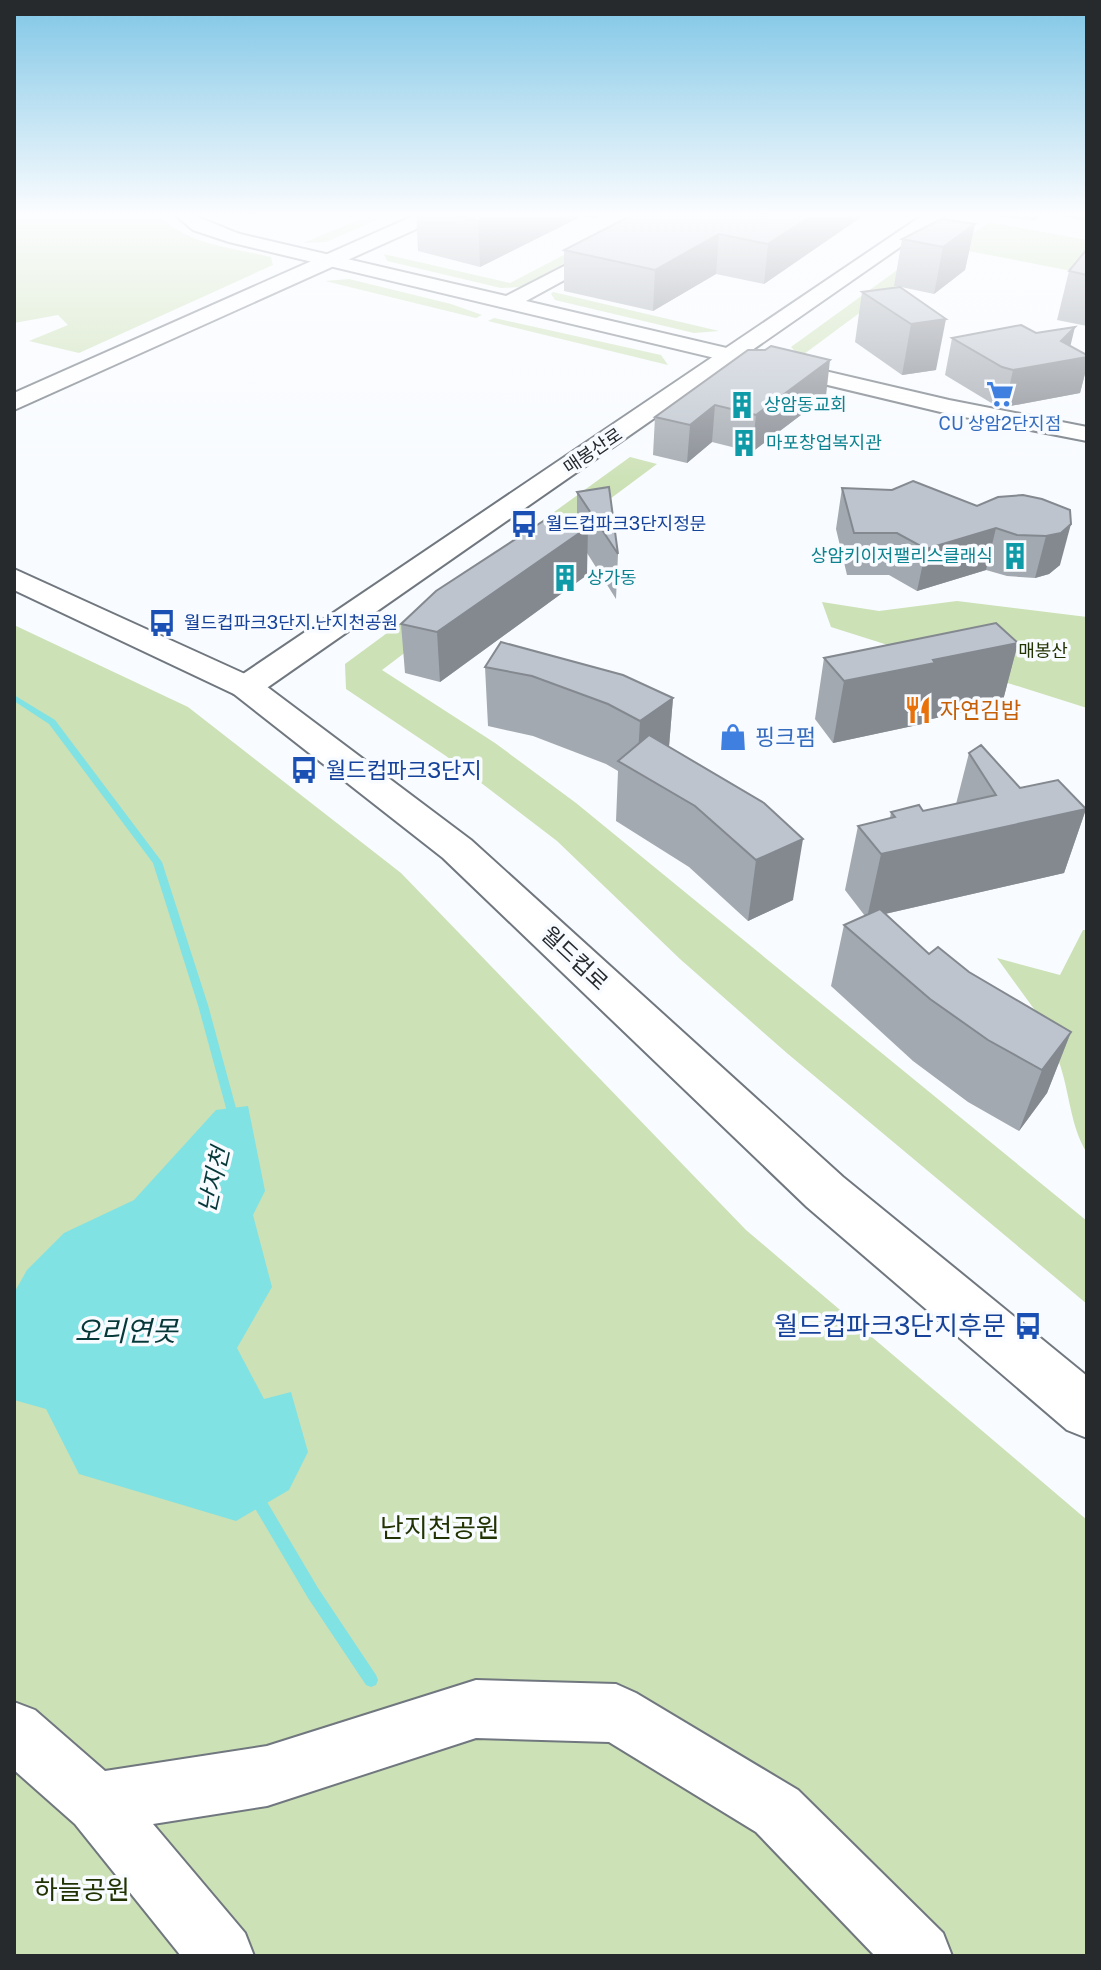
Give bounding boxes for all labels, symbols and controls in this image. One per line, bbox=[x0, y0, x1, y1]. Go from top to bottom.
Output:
supermarket icon: CU 상암2단지점 bbox=[985, 379, 1015, 409]
building icon: 상암동교회 bbox=[727, 390, 757, 420]
place label: 상암동교회 bbox=[764, 394, 847, 415]
place label: CU 상암2단지점 bbox=[939, 413, 1061, 434]
street label: 매봉산로 bbox=[559, 423, 626, 478]
building icon: 마포창업복지관 bbox=[729, 428, 759, 458]
place label: 마포창업복지관 bbox=[766, 432, 882, 453]
bus stop icon: 월드컵파크3단지정문 bbox=[509, 509, 539, 539]
place label: 월드컵파크3단지정문 bbox=[546, 513, 706, 534]
building icon: 상암키이저팰리스클래식 bbox=[1000, 541, 1030, 571]
place label: 상암키이저팰리스클래식 bbox=[811, 545, 993, 566]
building icon: 상가동 bbox=[550, 563, 580, 593]
place label: 상가동 bbox=[587, 567, 637, 588]
bus stop icon: 월드컵파크3단지.난지천공원 bbox=[147, 608, 177, 638]
place label: 월드컵파크3단지.난지천공원 bbox=[184, 612, 398, 633]
park label: 매봉산 bbox=[1018, 640, 1068, 661]
restaurant icon: 자연김밥 bbox=[903, 695, 933, 725]
place label: 자연김밥 bbox=[940, 697, 1021, 723]
shop icon: 핑크펌 bbox=[718, 722, 748, 752]
place label: 핑크펌 bbox=[755, 724, 816, 750]
bus stop icon: 월드컵파크3단지 bbox=[289, 755, 319, 785]
place label: 월드컵파크3단지 bbox=[326, 757, 482, 783]
street label: 월드컵로 bbox=[537, 921, 613, 995]
water label: 난지천 bbox=[192, 1142, 235, 1215]
place label: 월드컵파크3단지후문 bbox=[774, 1310, 1006, 1341]
bus stop icon: 월드컵파크3단지후문 bbox=[1013, 1311, 1043, 1341]
water label: 오리연못 bbox=[74, 1314, 179, 1347]
park label: 난지천공원 bbox=[380, 1512, 500, 1543]
park label: 하늘공원 bbox=[34, 1874, 130, 1905]

